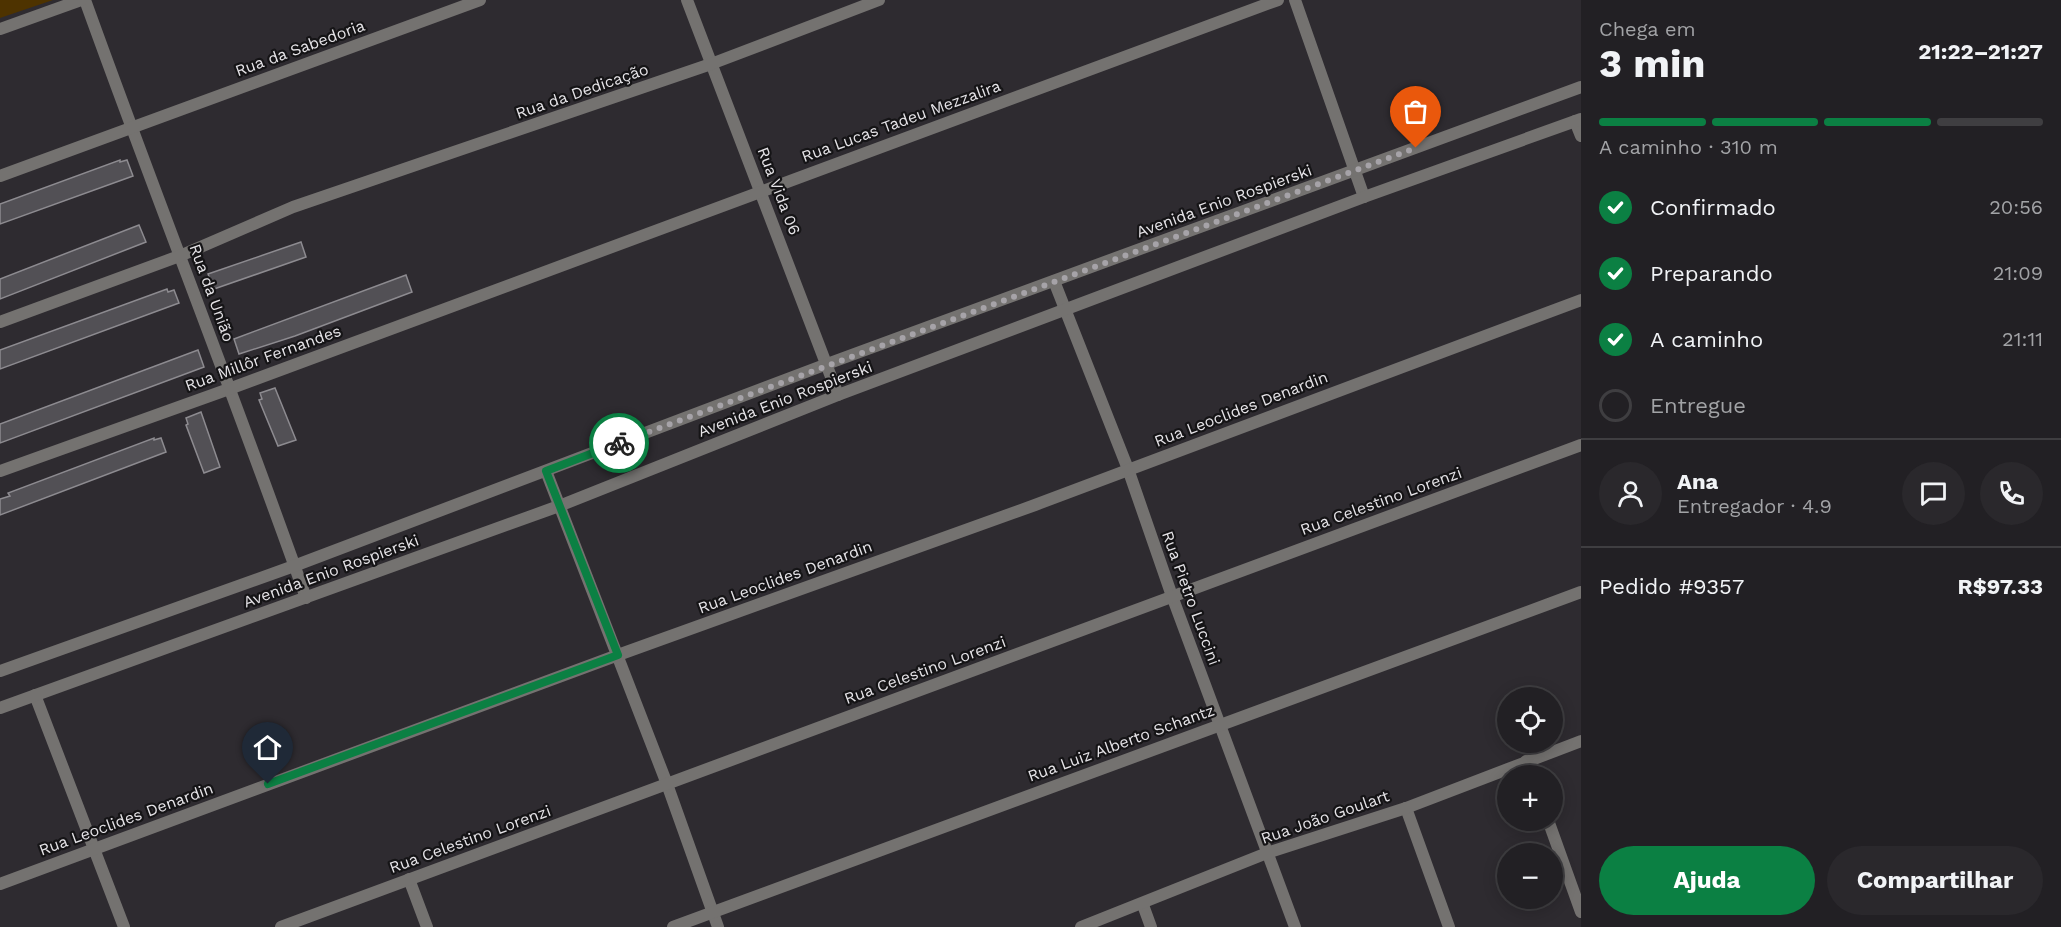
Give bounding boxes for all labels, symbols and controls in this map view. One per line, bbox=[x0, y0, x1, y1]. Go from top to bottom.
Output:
street label: Rua da Sabedoria bbox=[233, 16, 367, 80]
text: Chega em bbox=[1599, 17, 1696, 41]
text: 21:22–21:27 bbox=[1918, 39, 2043, 64]
text: 3 min bbox=[1599, 41, 1706, 86]
street label: Rua da Dedicação bbox=[513, 59, 651, 123]
street label: Rua Lucas Tadeu Mezzalira bbox=[799, 76, 1003, 166]
pin bbox=[1390, 86, 1441, 148]
icon: bag bbox=[1399, 95, 1432, 128]
text: A caminho · 310 m bbox=[1599, 135, 1778, 159]
street label: Rua Vida 06 bbox=[754, 144, 804, 238]
street label: Avenida Enio Rospierski bbox=[1134, 160, 1314, 242]
icon: check bbox=[1599, 191, 1632, 224]
text: Confirmado bbox=[1650, 195, 1776, 220]
text: 20:56 bbox=[1989, 195, 2043, 219]
street label: Rua da União bbox=[186, 241, 238, 345]
icon: check bbox=[1599, 257, 1632, 290]
text: Preparando bbox=[1650, 261, 1773, 286]
text: 21:09 bbox=[1993, 261, 2043, 285]
street label: Rua Millôr Fernandes bbox=[182, 321, 344, 395]
icon: check bbox=[1599, 323, 1632, 356]
text: A caminho bbox=[1650, 327, 1763, 352]
text: 21:11 bbox=[2002, 327, 2043, 351]
street label: Avenida Enio Rospierski bbox=[695, 357, 875, 441]
street label: Rua Leoclides Denardin bbox=[1152, 367, 1330, 451]
text: Entregue bbox=[1650, 393, 1746, 418]
courier bbox=[589, 413, 649, 473]
icon: bike bbox=[603, 427, 636, 460]
button: person bbox=[1599, 462, 1662, 525]
button: chat bbox=[1902, 462, 1965, 525]
button: phone bbox=[1980, 462, 2043, 525]
street label: Rua Celestino Lorenzi bbox=[1298, 463, 1464, 539]
text: Ana bbox=[1677, 469, 1718, 494]
text: Entregador · 4.9 bbox=[1677, 494, 1832, 518]
street label: Rua Pietro Luccini bbox=[1158, 528, 1224, 668]
street label: Avenida Enio Rospierski bbox=[241, 530, 421, 612]
street label: Rua Leoclides Denardin bbox=[695, 537, 875, 617]
text: Pedido #9357 bbox=[1599, 574, 1744, 599]
text: R$97.33 bbox=[1958, 574, 2043, 599]
street label: Rua Celestino Lorenzi bbox=[842, 632, 1008, 708]
map controls bbox=[1497, 687, 1563, 909]
button: locate bbox=[1497, 687, 1563, 753]
street label: Rua Luiz Alberto Schantz bbox=[1025, 700, 1217, 786]
pin bbox=[242, 722, 293, 784]
icon: home bbox=[251, 731, 284, 764]
button: + bbox=[1497, 765, 1563, 831]
street label: Rua Leoclides Denardin bbox=[36, 779, 216, 859]
street label: Rua João Goulart bbox=[1258, 786, 1392, 848]
street label: Rua Celestino Lorenzi bbox=[387, 801, 553, 877]
button: − bbox=[1497, 843, 1563, 909]
button: Ajuda bbox=[1599, 846, 1815, 915]
button: Compartilhar bbox=[1827, 846, 2043, 915]

